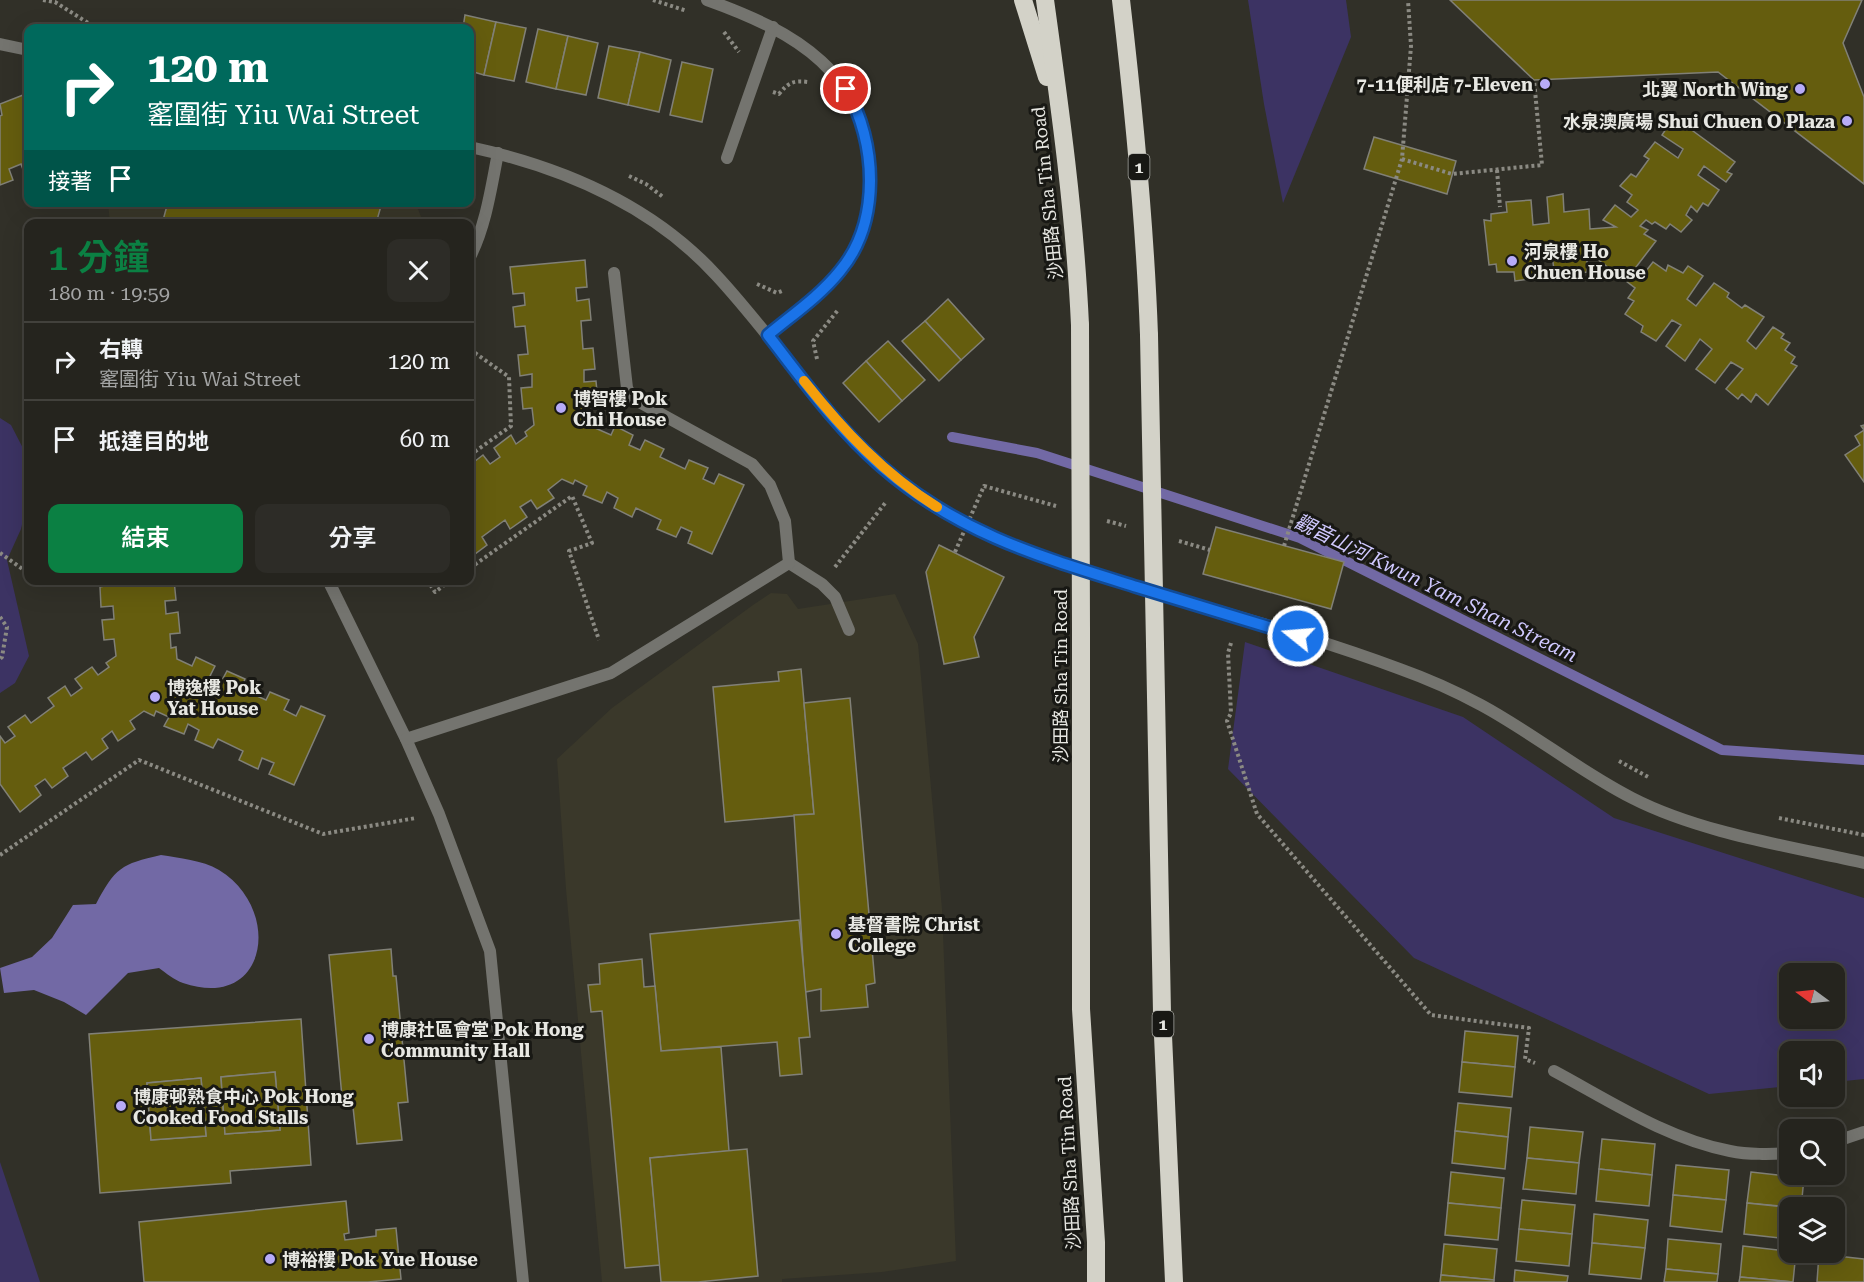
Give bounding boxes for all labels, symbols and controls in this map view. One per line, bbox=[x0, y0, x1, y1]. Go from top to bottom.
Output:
text: 120 m bbox=[147, 43, 269, 92]
icon: right bbox=[48, 48, 126, 126]
pin bbox=[820, 63, 871, 114]
icon: arrive bbox=[829, 72, 862, 105]
place label: 7-11便利店 7-Eleven bbox=[1357, 74, 1533, 95]
marker: 7-11便利店 7-Eleven bbox=[1538, 77, 1552, 91]
place label: 北翼 North Wing bbox=[1642, 79, 1789, 100]
marker: 北翼 North Wing bbox=[1793, 82, 1807, 96]
text: 窰圍街 Yiu Wai Street bbox=[147, 99, 419, 131]
street label: 沙田路 Sha Tin Road bbox=[1027, 105, 1067, 281]
place label: 水泉澳廣場 Shui Chuen O Plaza bbox=[1563, 111, 1835, 132]
marker: 水泉澳廣場 Shui Chuen O Plaza bbox=[1840, 114, 1854, 128]
road number: 1 bbox=[1128, 154, 1150, 180]
icon: arrive bbox=[104, 162, 137, 195]
text: 接著 bbox=[48, 169, 92, 194]
text: 1 分鐘 bbox=[48, 237, 149, 279]
button: close bbox=[387, 239, 450, 302]
place label: 河泉樓 Ho Chuen House bbox=[1524, 241, 1646, 283]
marker: 河泉樓 Ho Chuen House bbox=[1505, 254, 1519, 268]
text: 180 m · 19:59 bbox=[48, 281, 170, 305]
text: 右轉 bbox=[99, 337, 143, 362]
icon: right bbox=[48, 345, 81, 378]
text: 120 m bbox=[387, 349, 450, 374]
text: 窰圍街 Yiu Wai Street bbox=[99, 367, 301, 391]
place label: 博智樓 Pok Chi House bbox=[573, 388, 668, 430]
marker: 博智樓 Pok Chi House bbox=[554, 401, 568, 415]
icon: arrive bbox=[48, 423, 81, 456]
text: 60 m bbox=[400, 427, 450, 452]
text: 抵達目的地 bbox=[99, 429, 209, 454]
button: 結束 bbox=[48, 504, 243, 573]
button: 分享 bbox=[255, 504, 450, 573]
water label: 觀音山河 Kwun Yam Shan Stream bbox=[1291, 509, 1581, 667]
street label: 沙田路 Sha Tin Road bbox=[1050, 589, 1071, 763]
position arrow bbox=[1266, 604, 1330, 668]
place label: 博逸樓 Pok Yat House bbox=[167, 677, 262, 719]
marker: 博逸樓 Pok Yat House bbox=[148, 690, 162, 704]
place label: 基督書院 Christ College bbox=[848, 914, 980, 956]
marker: 基督書院 Christ College bbox=[829, 927, 843, 941]
north arrow bbox=[1779, 963, 1845, 1029]
map controls bbox=[1779, 963, 1845, 1263]
road number: 1 bbox=[1152, 1011, 1174, 1037]
place label: 博康社區會堂 Pok Hong Community Hall bbox=[381, 1019, 585, 1061]
marker: 博康社區會堂 Pok Hong Community Hall bbox=[362, 1032, 376, 1046]
button: sound bbox=[1779, 1041, 1845, 1107]
street label: 沙田路 Sha Tin Road bbox=[1054, 1075, 1084, 1250]
place label: 博康邨熟食中心 Pok Hong Cooked Food Stalls bbox=[133, 1086, 355, 1128]
marker: 博康邨熟食中心 Pok Hong Cooked Food Stalls bbox=[114, 1099, 128, 1113]
button: search bbox=[1779, 1119, 1845, 1185]
button: layers bbox=[1779, 1197, 1845, 1263]
place label: 博裕樓 Pok Yue House bbox=[282, 1249, 478, 1270]
marker: 博裕樓 Pok Yue House bbox=[263, 1252, 277, 1266]

